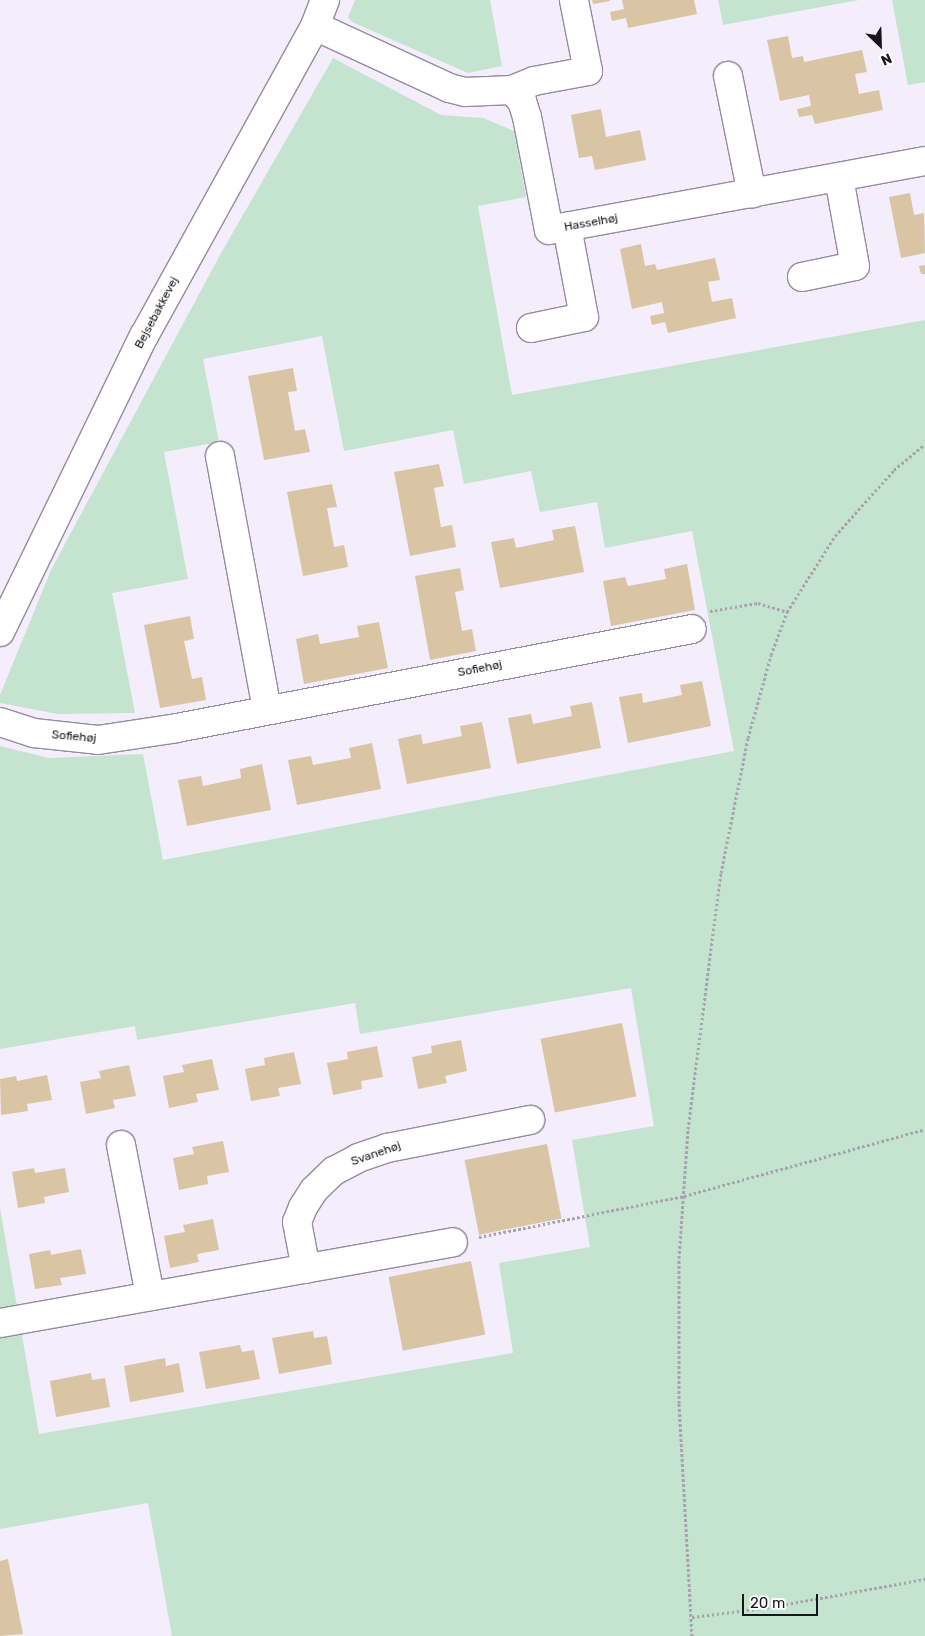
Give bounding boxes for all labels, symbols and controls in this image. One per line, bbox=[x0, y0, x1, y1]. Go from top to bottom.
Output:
north arrow bbox=[855, 20, 905, 70]
text: N bbox=[878, 49, 894, 69]
street label: Hasselhøj bbox=[563, 211, 619, 235]
street label: Bejsebakkevej bbox=[132, 275, 182, 351]
street label: Sofiehøj bbox=[457, 658, 503, 680]
street label: Sofiehøj bbox=[51, 728, 97, 746]
street label: Svanehøj bbox=[349, 1139, 403, 1169]
scale bar bbox=[745, 1584, 821, 1616]
text: 20 m bbox=[750, 1594, 785, 1612]

